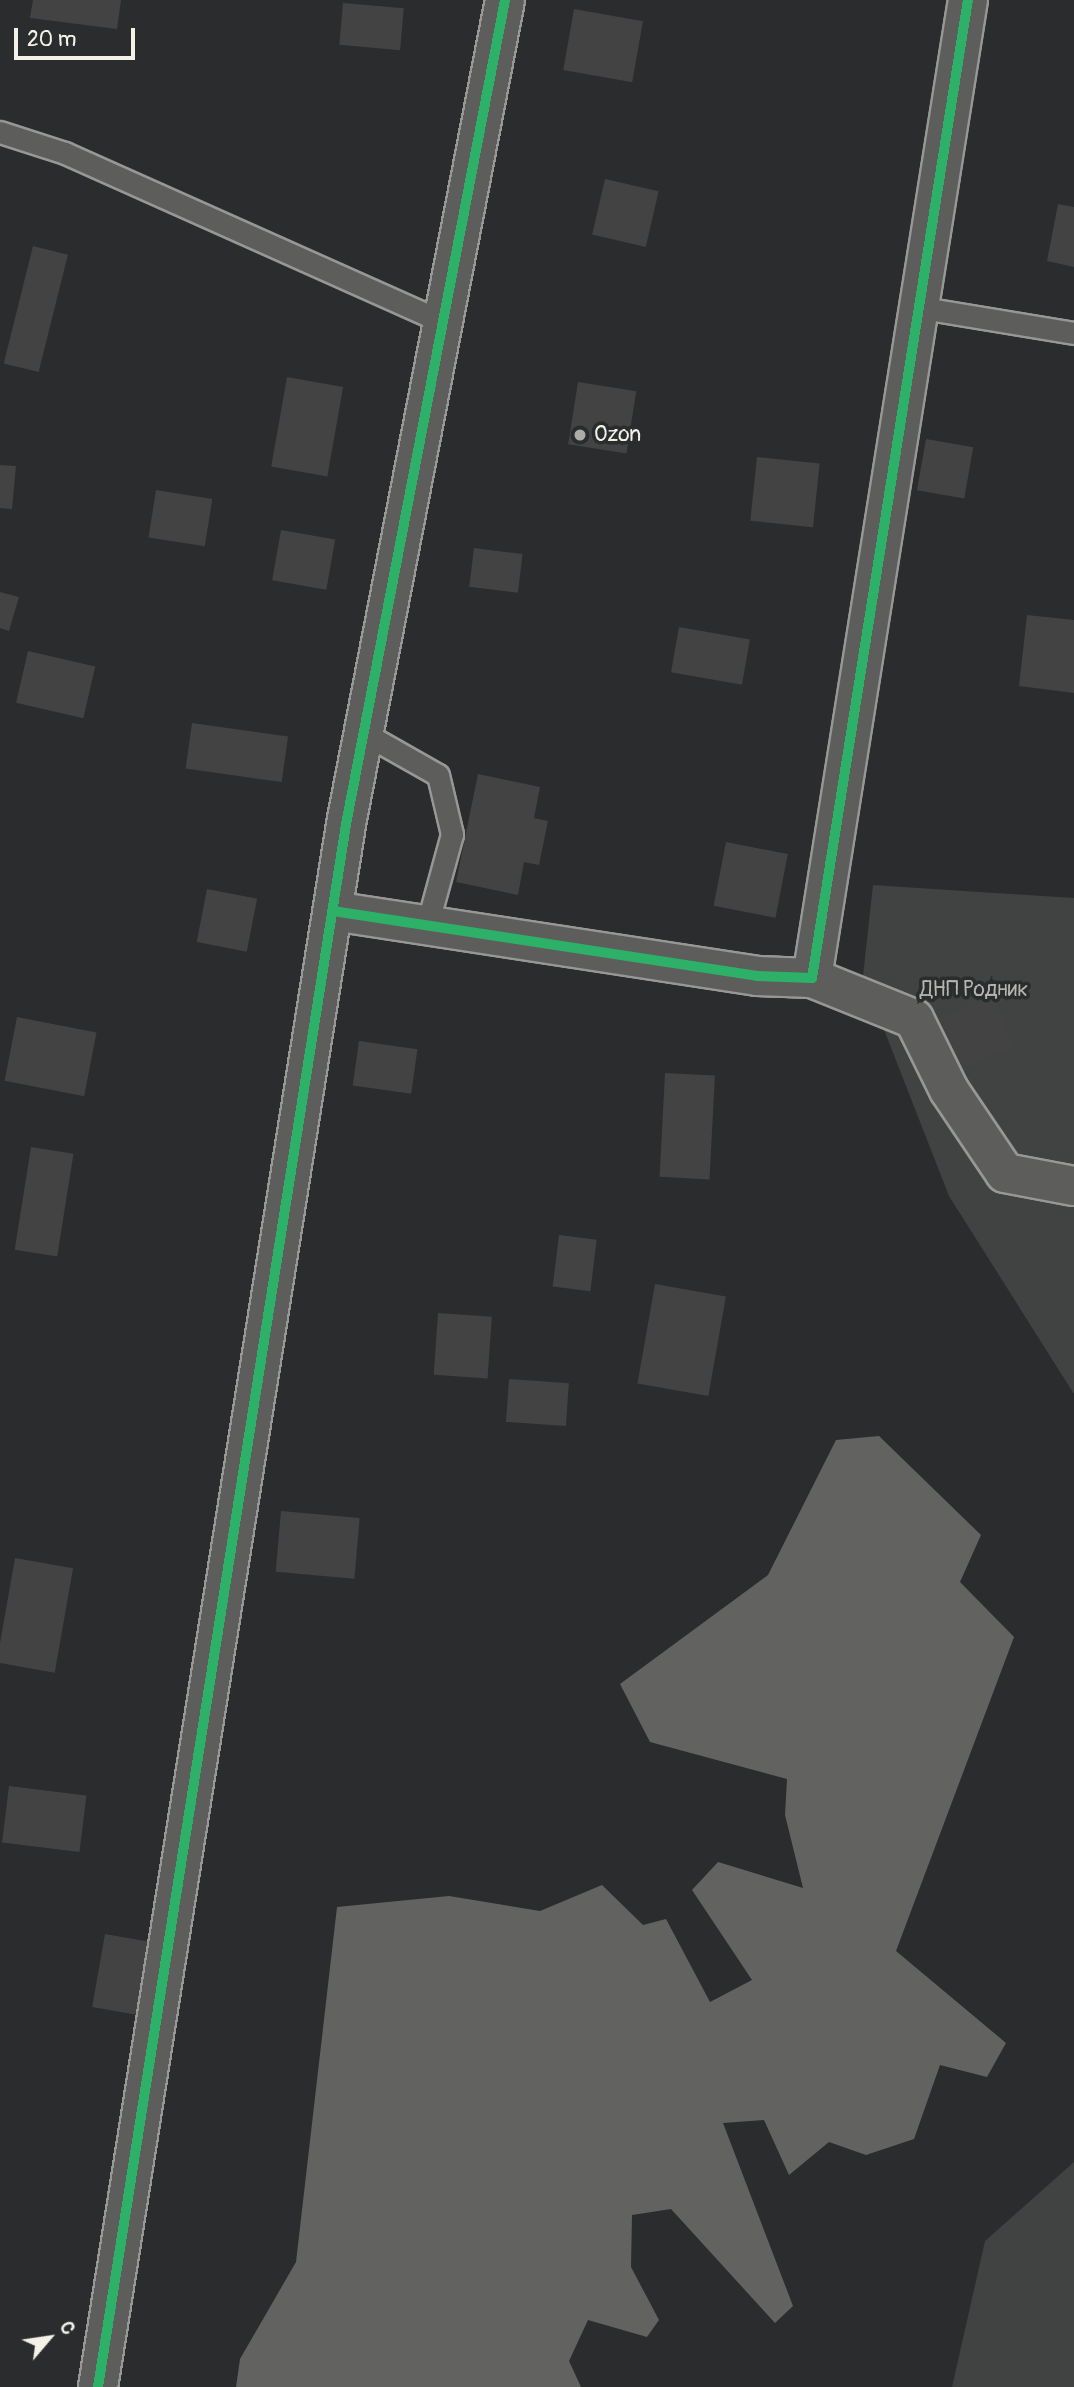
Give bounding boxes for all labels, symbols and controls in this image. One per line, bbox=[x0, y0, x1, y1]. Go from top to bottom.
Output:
scale bar bbox=[18, 14, 138, 58]
text: 20 m bbox=[27, 26, 76, 53]
place label: Ozon bbox=[594, 422, 641, 448]
marker: Ozon bbox=[572, 427, 588, 443]
park label: ДНП Родник bbox=[920, 977, 1028, 1003]
north arrow bbox=[14, 2303, 84, 2373]
text: С bbox=[54, 2317, 81, 2339]

